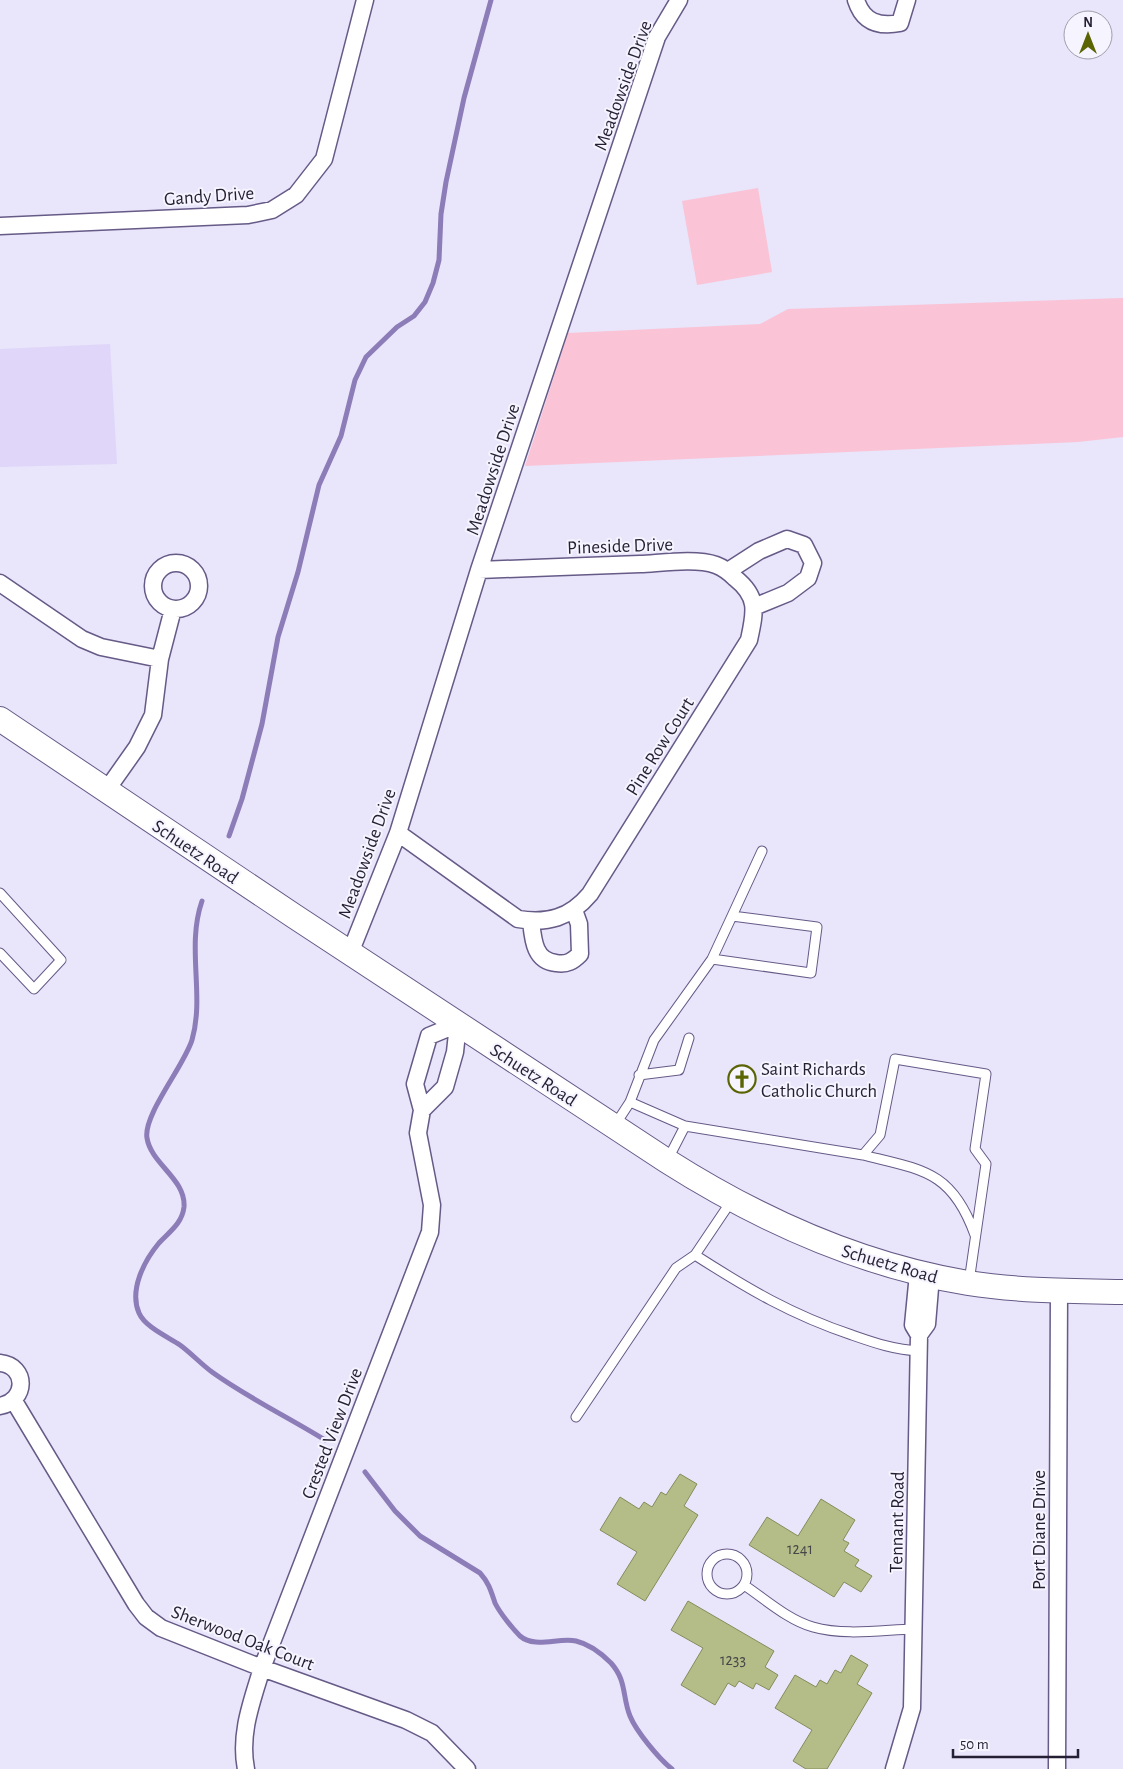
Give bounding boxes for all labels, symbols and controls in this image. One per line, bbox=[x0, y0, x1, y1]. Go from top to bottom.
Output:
north arrow bbox=[1063, 10, 1113, 60]
text: N bbox=[1083, 16, 1093, 30]
street label: Meadowside Drive bbox=[591, 18, 656, 153]
street label: Gandy Drive bbox=[163, 184, 255, 209]
street label: Meadowside Drive bbox=[463, 402, 524, 537]
street label: Pineside Drive bbox=[567, 535, 673, 558]
street label: Pine Row Court bbox=[623, 694, 698, 799]
street label: Meadowside Drive bbox=[335, 786, 400, 921]
street label: Schuetz Road bbox=[149, 817, 242, 888]
street label: Schuetz Road bbox=[486, 1040, 580, 1110]
place label: Saint Richards Catholic Church bbox=[761, 1060, 877, 1101]
church icon: Saint Richards Catholic Church bbox=[727, 1064, 757, 1094]
street label: Schuetz Road bbox=[839, 1242, 940, 1287]
street label: Crested View Drive bbox=[299, 1365, 366, 1502]
street label: Port Diane Drive bbox=[1030, 1470, 1049, 1590]
street label: Tennant Road bbox=[887, 1471, 908, 1573]
house number: 1241 bbox=[787, 1541, 813, 1557]
street label: Sherwood Oak Court bbox=[169, 1602, 316, 1674]
house number: 1233 bbox=[720, 1652, 746, 1668]
scale bar bbox=[953, 1726, 1078, 1758]
text: 50 m bbox=[960, 1737, 989, 1752]

